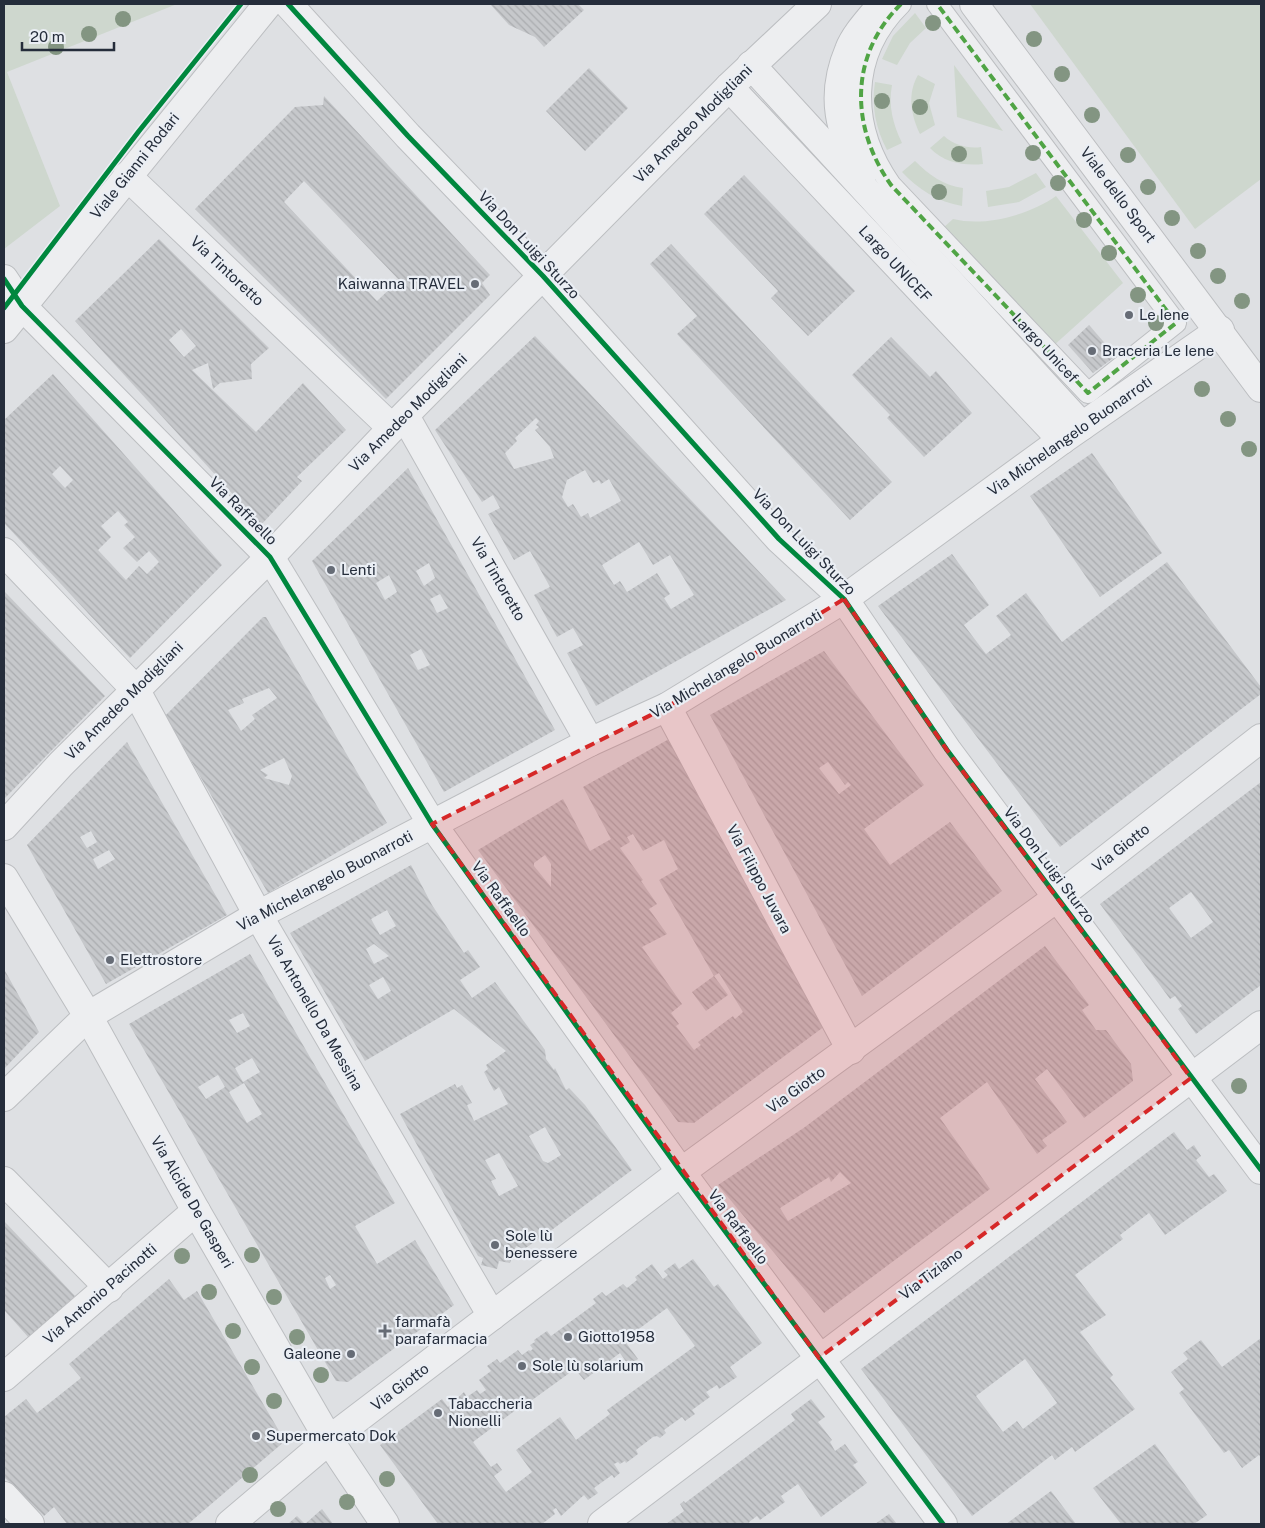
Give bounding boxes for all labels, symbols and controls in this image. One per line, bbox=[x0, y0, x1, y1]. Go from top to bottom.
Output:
scale bar bbox=[22, 20, 115, 52]
text: 20 m bbox=[30, 28, 65, 45]
street label: Via Amedeo Modigliani bbox=[630, 61, 755, 186]
street label: Viale Gianni Rodari bbox=[87, 109, 182, 222]
street label: Viale dello Sport bbox=[1077, 144, 1160, 246]
street label: Via Don Luigi Sturzo bbox=[475, 187, 584, 302]
street label: Largo UNICEF bbox=[856, 222, 935, 305]
street label: Via Tintoretto bbox=[187, 232, 268, 309]
place label: Kaiwanna TRAVEL bbox=[338, 275, 465, 292]
marker: Kaiwanna TRAVEL bbox=[469, 278, 481, 290]
place label: Le Iene bbox=[1139, 306, 1189, 323]
street label: Largo Unicef bbox=[1009, 309, 1082, 386]
marker: Le Iene bbox=[1123, 309, 1135, 321]
place label: Braceria Le Iene bbox=[1102, 342, 1214, 359]
marker: Braceria Le Iene bbox=[1086, 345, 1098, 357]
street label: Via Amedeo Modigliani bbox=[345, 350, 470, 475]
street label: Via Michelangelo Buonarroti bbox=[984, 372, 1155, 499]
street label: Via Raffaello bbox=[206, 473, 281, 548]
street label: Via Don Luigi Sturzo bbox=[749, 485, 859, 598]
street label: Via Tintoretto bbox=[468, 534, 529, 624]
place label: Lenti bbox=[341, 561, 376, 578]
marker: Lenti bbox=[325, 564, 337, 576]
street label: Via Michelangelo Buonarroti bbox=[647, 606, 824, 721]
street label: Via Amedeo Modigliani bbox=[61, 638, 186, 763]
street label: Via Don Luigi Sturzo bbox=[1000, 803, 1099, 926]
street label: Via Giotto bbox=[1089, 820, 1153, 875]
street label: Via Filippo Juvara bbox=[724, 821, 795, 936]
street label: Via Michelangelo Buonarroti bbox=[234, 827, 416, 934]
street label: Via Raffaello bbox=[468, 858, 534, 940]
street label: Via Antonello Da Messina bbox=[264, 932, 367, 1093]
place label: Elettrostore bbox=[120, 951, 202, 968]
marker: Elettrostore bbox=[104, 954, 116, 966]
street label: Via Giotto bbox=[763, 1063, 828, 1116]
street label: Via Alcide De Gasperi bbox=[148, 1133, 237, 1271]
street label: Via Raffaello bbox=[705, 1186, 772, 1267]
place label: Sole lù benessere bbox=[505, 1227, 577, 1261]
marker: Sole lù benessere bbox=[489, 1239, 501, 1251]
street label: Via Antonio Pacinotti bbox=[40, 1240, 160, 1347]
street label: Via Tiziano bbox=[896, 1244, 966, 1303]
place label: farmafà parafarmacia bbox=[395, 1313, 487, 1347]
marker: farmafà parafarmacia bbox=[379, 1325, 391, 1337]
place label: Giotto1958 bbox=[578, 1328, 655, 1345]
marker: Giotto1958 bbox=[562, 1331, 574, 1343]
place label: Galeone bbox=[283, 1345, 341, 1362]
marker: Galeone bbox=[345, 1348, 357, 1360]
place label: Sole lù solarium bbox=[532, 1357, 644, 1374]
street label: Via Giotto bbox=[368, 1359, 432, 1414]
marker: Sole lù solarium bbox=[516, 1360, 528, 1372]
place label: Tabaccheria Nionelli bbox=[448, 1395, 533, 1429]
marker: Tabaccheria Nionelli bbox=[432, 1407, 444, 1419]
place label: Supermercato Dok bbox=[266, 1427, 396, 1444]
marker: Supermercato Dok bbox=[250, 1430, 262, 1442]

